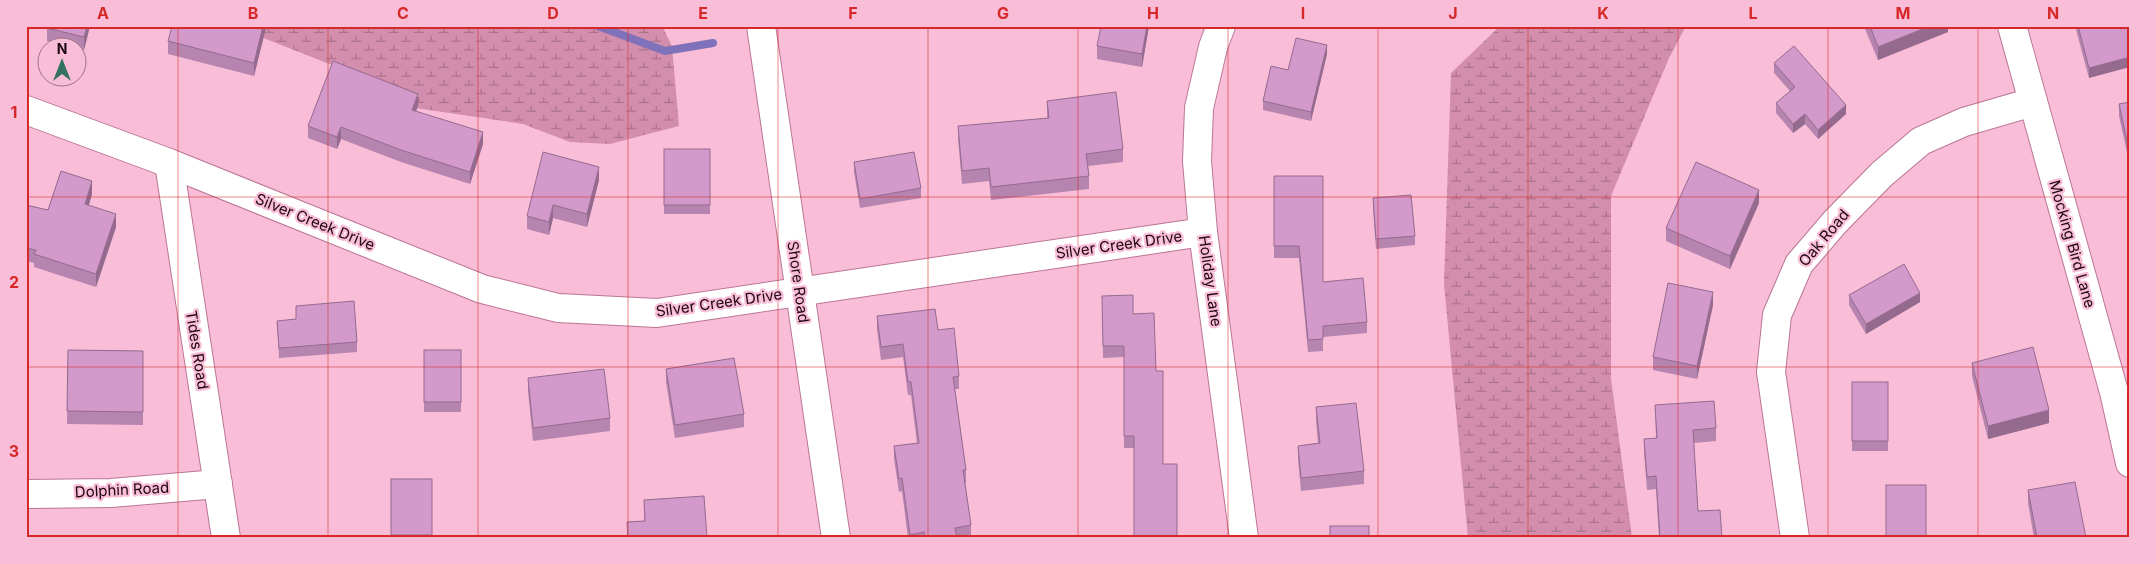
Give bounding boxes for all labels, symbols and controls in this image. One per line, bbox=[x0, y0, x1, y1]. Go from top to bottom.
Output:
text: A bbox=[97, 3, 109, 23]
text: B bbox=[248, 3, 258, 23]
text: C bbox=[397, 3, 409, 23]
text: D bbox=[547, 3, 559, 23]
text: E bbox=[698, 3, 708, 23]
text: F bbox=[848, 3, 858, 23]
text: G bbox=[997, 3, 1009, 23]
text: H bbox=[1147, 3, 1159, 23]
text: I bbox=[1301, 3, 1305, 23]
text: J bbox=[1448, 3, 1458, 23]
text: K bbox=[1597, 3, 1609, 23]
text: L bbox=[1748, 3, 1758, 23]
text: M bbox=[1896, 3, 1910, 23]
text: N bbox=[2047, 3, 2059, 23]
north arrow bbox=[38, 38, 88, 88]
text: N bbox=[57, 40, 67, 57]
text: 1 bbox=[11, 102, 17, 122]
street label: Mocking Bird Lane bbox=[2045, 178, 2100, 310]
street label: Silver Creek Drive bbox=[253, 189, 378, 254]
street label: Oak Road bbox=[1794, 205, 1853, 270]
street label: Silver Creek Drive bbox=[1055, 226, 1183, 263]
street label: Holiday Lane bbox=[1195, 234, 1226, 328]
street label: Shore Road bbox=[783, 240, 814, 324]
text: 2 bbox=[9, 272, 19, 292]
street label: Silver Creek Drive bbox=[655, 284, 783, 321]
street label: Tides Road bbox=[182, 309, 213, 391]
text: 3 bbox=[9, 441, 19, 461]
street label: Dolphin Road bbox=[74, 478, 170, 501]

